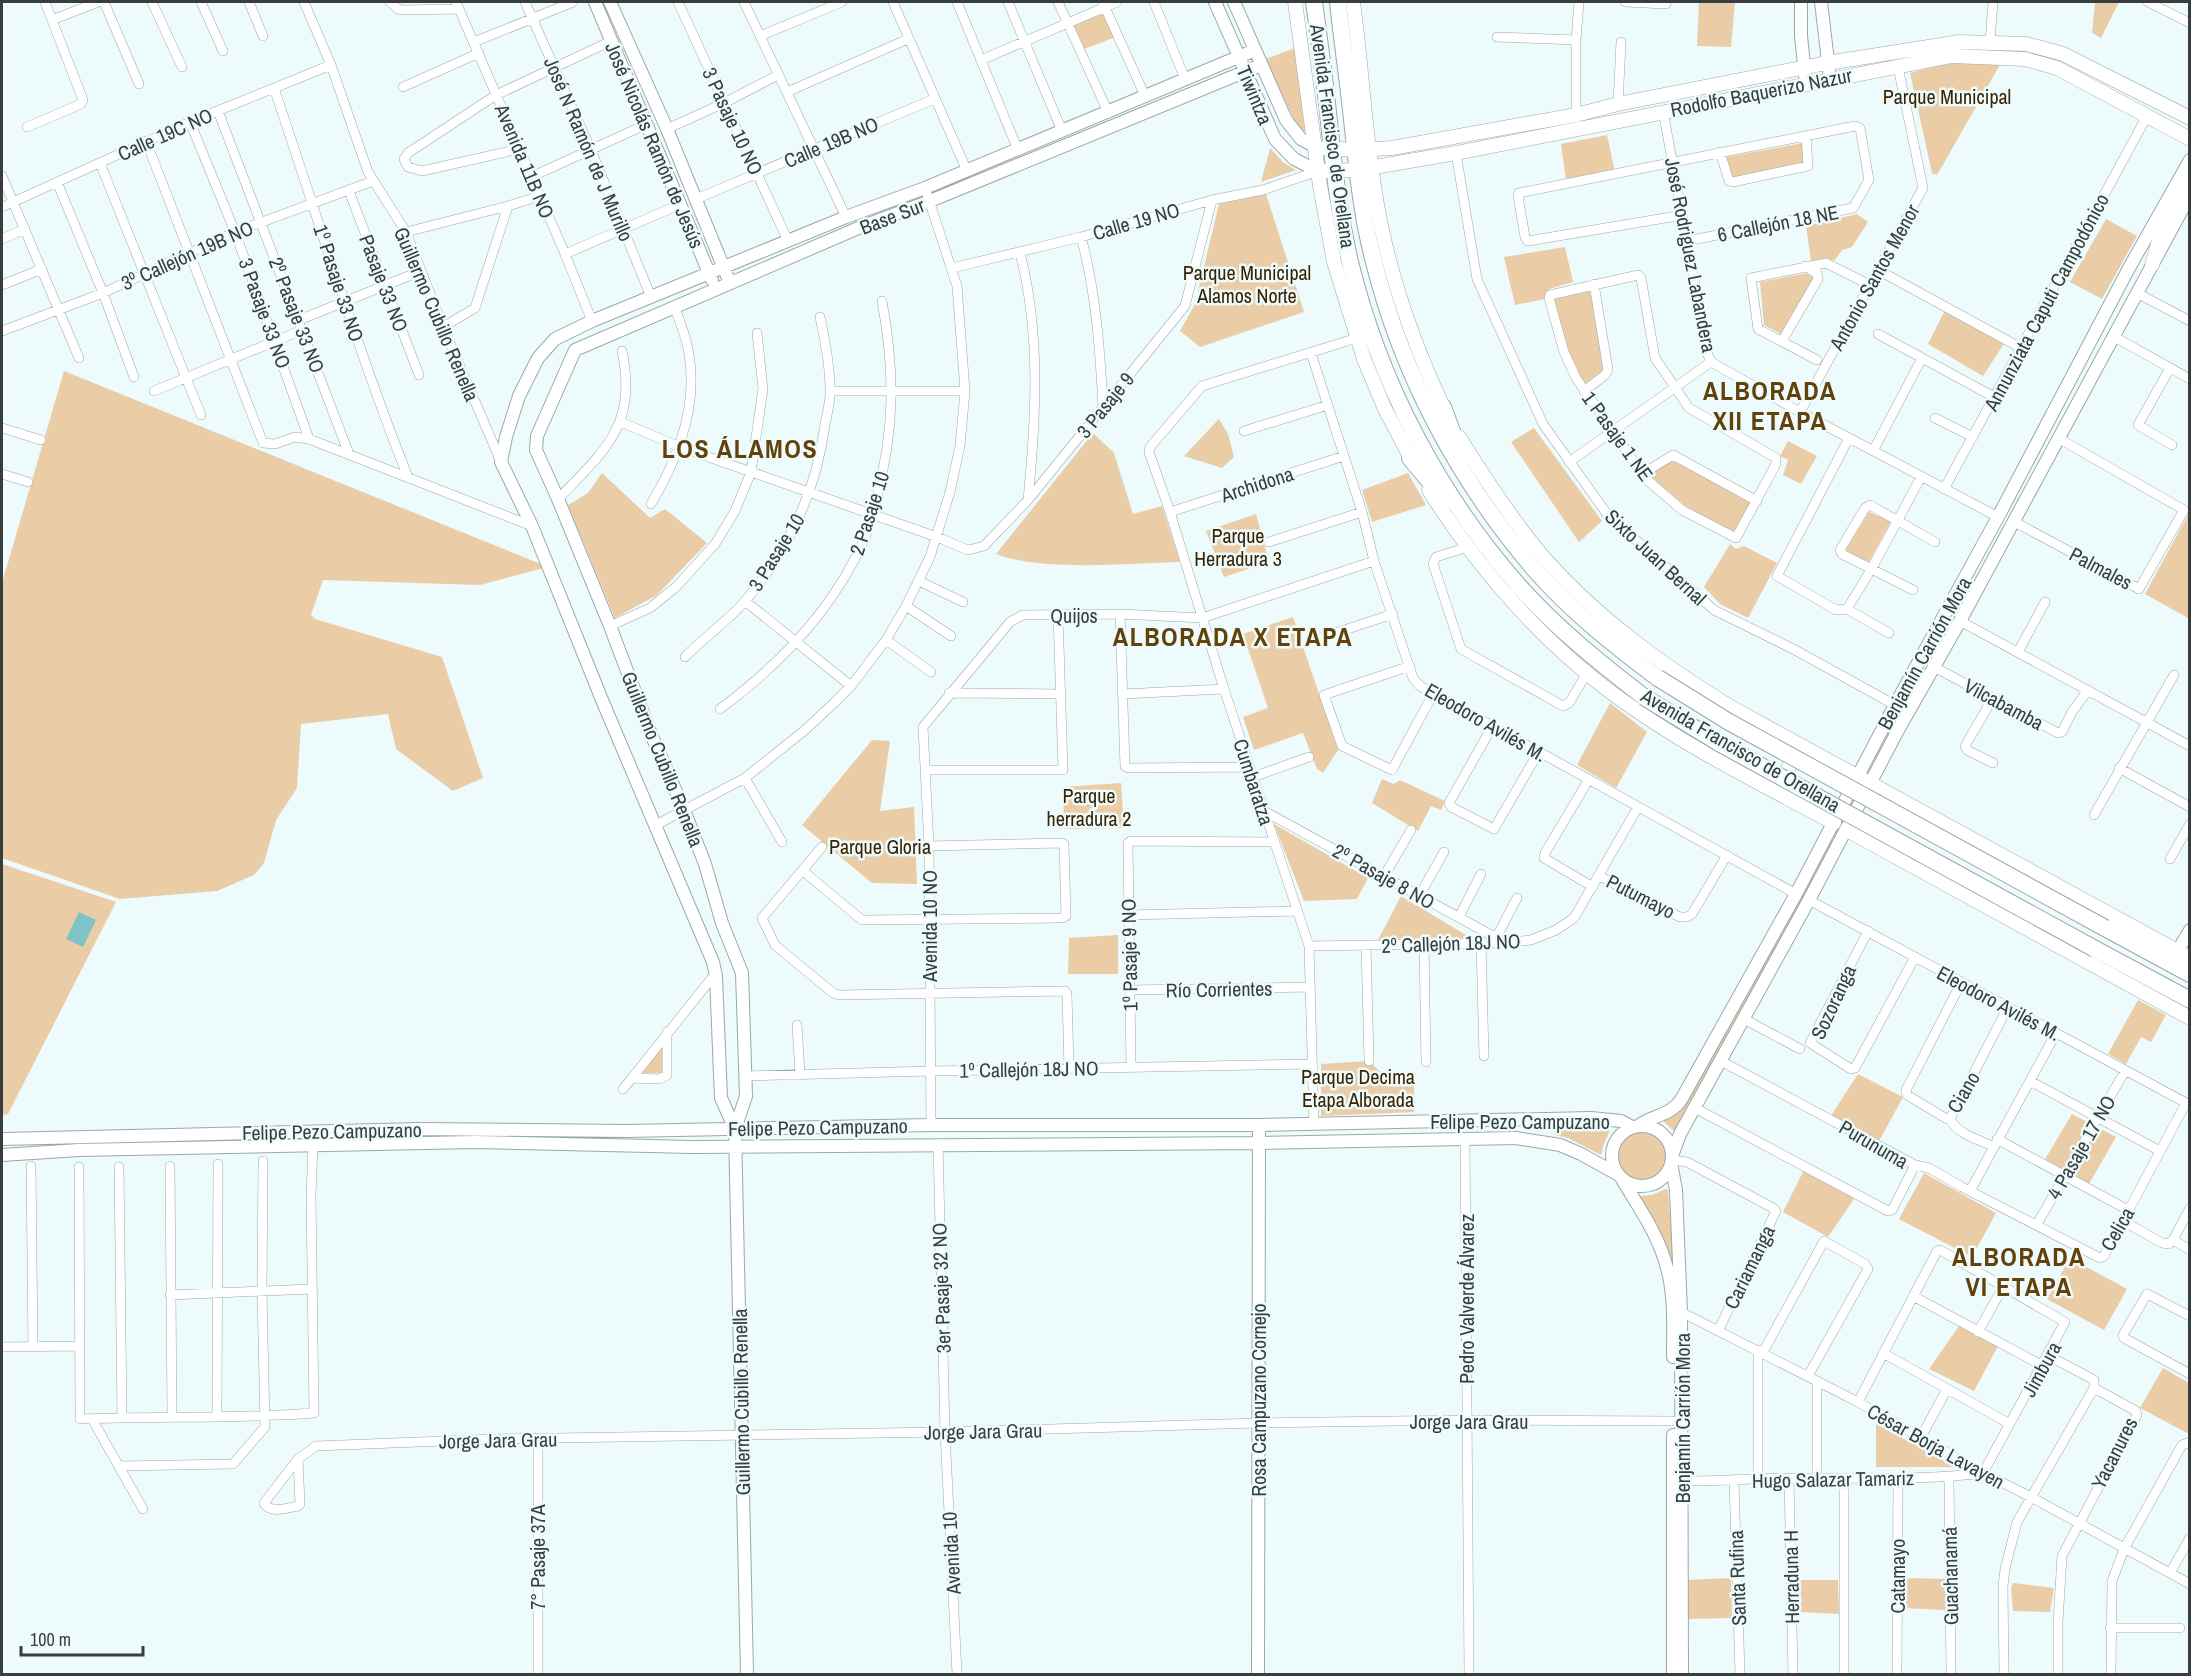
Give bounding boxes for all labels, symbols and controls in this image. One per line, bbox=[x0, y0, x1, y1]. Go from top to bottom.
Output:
street label: Avenida Francisco de Orellana bbox=[1304, 21, 1362, 250]
street label: José Nicolás Ramón de Jesús bbox=[599, 38, 711, 252]
street label: José N Ramón de J Murillo bbox=[538, 53, 640, 245]
street label: Tiwintza bbox=[1231, 61, 1279, 129]
street label: Rodolfo Baquerizo Nazur bbox=[1668, 61, 1854, 123]
street label: 3 Pasaje 10 NO bbox=[696, 63, 770, 179]
park label: Parque Municipal bbox=[1883, 83, 2011, 110]
street label: Avenida 11B NO bbox=[488, 99, 561, 222]
street label: Calle 19C NO bbox=[113, 101, 217, 167]
street label: Calle 19B NO bbox=[780, 110, 882, 174]
street label: José Rodriguez Labandera bbox=[1659, 155, 1723, 355]
street label: Annunziata Caputi Campodónico bbox=[1977, 189, 2115, 416]
street label: Base Sur bbox=[856, 191, 929, 241]
street label: Calle 19 NO bbox=[1089, 196, 1183, 246]
street label: 6 Callejón 18 NE bbox=[1715, 198, 1841, 248]
street label: Antonio Santos Menor bbox=[1822, 199, 1926, 356]
street label: 3º Callejón 19B NO bbox=[117, 214, 257, 296]
street label: 1º Pasaje 33 NO bbox=[307, 221, 371, 345]
street label: Guillermo Cubillo Renella bbox=[388, 223, 486, 405]
street label: Pasaje 33 NO bbox=[353, 230, 415, 336]
street label: 2º Pasaje 33 NO bbox=[263, 253, 331, 377]
street label: 3 Pasaje 33 NO bbox=[233, 254, 297, 372]
park label: Parque Municipal Alamos Norte bbox=[1183, 259, 1311, 309]
street label: 3 Pasaje 9 bbox=[1070, 366, 1140, 444]
district label: ALBORADA XII ETAPA bbox=[1703, 373, 1837, 438]
street label: 1 Pasaje 1 NE bbox=[1576, 386, 1660, 486]
district label: LOS ÁLAMOS bbox=[662, 431, 818, 466]
street label: Archidona bbox=[1216, 460, 1297, 509]
street label: 2 Pasaje 10 bbox=[843, 468, 895, 558]
street label: Sixto Juan Bernal bbox=[1599, 503, 1713, 611]
street label: 3 Pasaje 10 bbox=[742, 508, 810, 596]
park label: Parque Herradura 3 bbox=[1194, 522, 1282, 572]
street label: Palmales bbox=[2065, 540, 2137, 596]
street label: Benjamín Carrión Mora bbox=[1871, 572, 1977, 734]
street label: Quijos bbox=[1050, 602, 1098, 629]
district label: ALBORADA X ETAPA bbox=[1113, 619, 1353, 654]
street label: Guillermo Cubillo Renella bbox=[615, 667, 711, 851]
street label: Vilcabamba bbox=[1960, 672, 2048, 736]
street label: Eleodoro Avilés M. bbox=[1420, 676, 1552, 768]
street label: Avenida Francisco de Orellana bbox=[1636, 681, 1846, 818]
street label: Cumbaratza bbox=[1227, 735, 1281, 829]
park label: Parque herradura 2 bbox=[1047, 782, 1131, 832]
park label: Parque Gloria bbox=[829, 833, 931, 860]
street label: 2º Pasaje 8 NO bbox=[1328, 837, 1440, 915]
street label: Putumayo bbox=[1602, 867, 1680, 925]
street label: Avenida 10 NO bbox=[916, 870, 943, 983]
street label: 1º Pasaje 9 NO bbox=[1115, 898, 1143, 1012]
street label: 2º Callejón 18J NO bbox=[1381, 927, 1521, 959]
street label: Eleodoro Avilés M. bbox=[1932, 959, 2066, 1047]
street label: Sozoranga bbox=[1804, 960, 1862, 1044]
street label: Río Corrientes bbox=[1165, 975, 1273, 1003]
street label: 1º Callejón 18J NO bbox=[959, 1054, 1099, 1084]
park label: Parque Decima Etapa Alborada bbox=[1301, 1063, 1415, 1113]
street label: Ciano bbox=[1940, 1066, 1986, 1118]
street label: 4 Pasaje 17 NO bbox=[2040, 1090, 2122, 1204]
street label: Felipe Pezo Campuzano bbox=[1430, 1108, 1610, 1135]
street label: Felipe Pezo Campuzano bbox=[728, 1112, 908, 1142]
street label: Purunuma bbox=[1834, 1113, 1914, 1175]
street label: Felipe Pezo Campuzano bbox=[242, 1116, 422, 1146]
street label: Celica bbox=[2094, 1202, 2140, 1256]
street label: Pedro Valverde Álvarez bbox=[1453, 1214, 1480, 1384]
street label: Cariamanga bbox=[1717, 1221, 1781, 1313]
street label: 3er Pasaje 32 NO bbox=[925, 1222, 957, 1354]
district label: ALBORADA VI ETAPA bbox=[1952, 1239, 2086, 1304]
street label: Rosa Campuzano Cornejo bbox=[1245, 1303, 1272, 1497]
street label: Guillermo Cubillo Renella bbox=[726, 1308, 756, 1496]
street label: Benjamín Carrión Mora bbox=[1669, 1333, 1696, 1503]
street label: Jimbura bbox=[2015, 1337, 2067, 1401]
street label: César Borja Lavayen bbox=[1862, 1397, 2010, 1495]
street label: Jorge Jara Grau bbox=[1410, 1408, 1528, 1435]
street label: Yacanures bbox=[2084, 1412, 2144, 1494]
street label: Jorge Jara Grau bbox=[924, 1416, 1042, 1446]
street label: Jorge Jara Grau bbox=[439, 1425, 557, 1455]
street label: Hugo Salazar Tamariz bbox=[1752, 1464, 1914, 1494]
street label: 7° Pasaje 37A bbox=[524, 1504, 551, 1610]
street label: Avenida 10 bbox=[935, 1511, 967, 1596]
street label: Guachanamá bbox=[1936, 1527, 1964, 1625]
street label: Santa Rufina bbox=[1722, 1530, 1752, 1626]
street label: Herraduna H bbox=[1777, 1530, 1805, 1624]
street label: Catamayo bbox=[1884, 1539, 1911, 1613]
scale bar bbox=[21, 1619, 142, 1657]
text: 100 m bbox=[30, 1627, 71, 1652]

